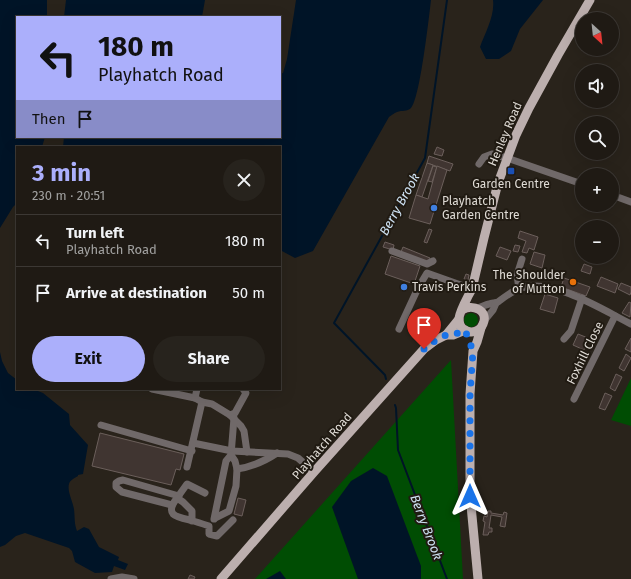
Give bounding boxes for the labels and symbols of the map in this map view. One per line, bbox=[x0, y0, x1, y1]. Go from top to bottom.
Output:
north arrow bbox=[575, 12, 619, 56]
street label: Henley Road bbox=[485, 100, 525, 168]
marker: Garden Centre bbox=[506, 166, 516, 176]
water label: Berry Brook bbox=[376, 171, 423, 238]
place label: Garden Centre bbox=[472, 177, 550, 191]
place label: Playhatch Garden Centre bbox=[442, 194, 520, 222]
marker: Playhatch Garden Centre bbox=[429, 203, 439, 213]
place label: The Shoulder of Mutton bbox=[493, 268, 565, 296]
marker: The Shoulder of Mutton bbox=[568, 277, 578, 287]
place label: Travis Perkins bbox=[412, 280, 487, 294]
marker: Travis Perkins bbox=[399, 282, 409, 292]
pin bbox=[407, 308, 441, 349]
street label: Foxhill Close bbox=[564, 319, 606, 387]
street label: Playhatch Road bbox=[289, 410, 355, 482]
position arrow bbox=[449, 475, 491, 517]
water label: Berry Brook bbox=[407, 492, 446, 562]

